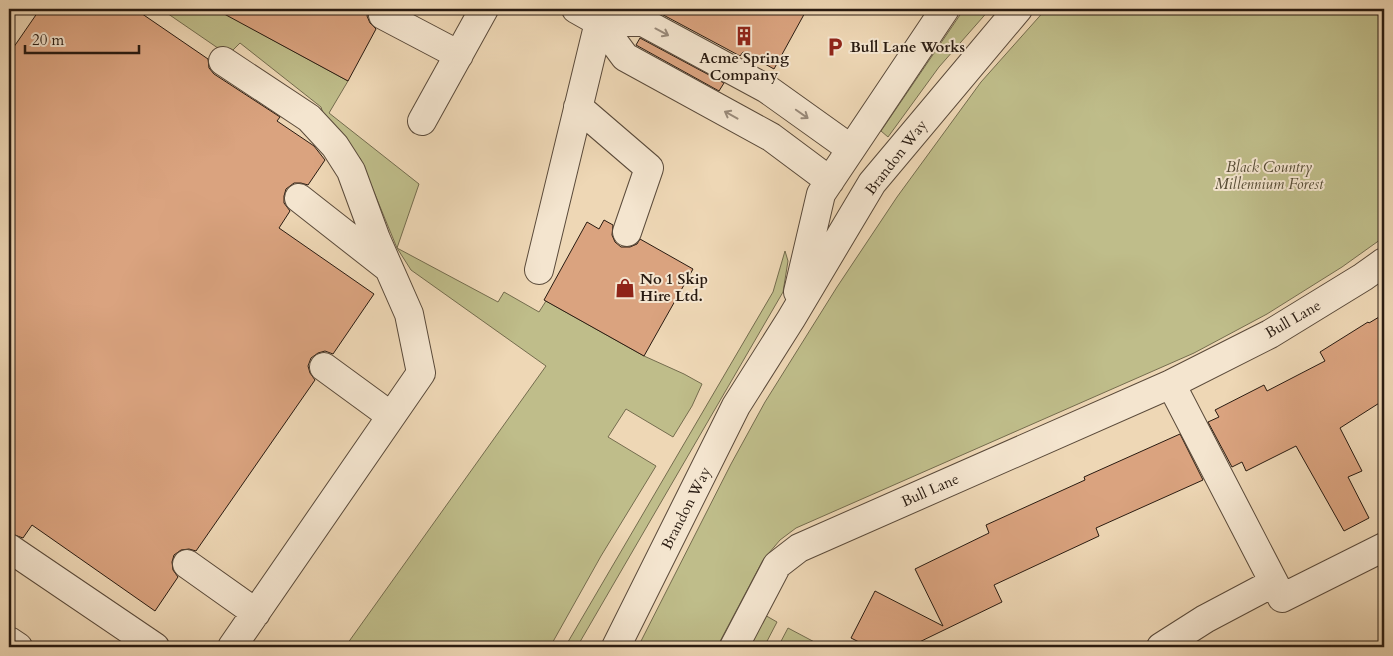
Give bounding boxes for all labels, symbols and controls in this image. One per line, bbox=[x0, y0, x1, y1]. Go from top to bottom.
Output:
scale bar bbox=[25, 22, 139, 54]
building icon: Acme Spring Company bbox=[733, 25, 755, 47]
one-way arrow bbox=[654, 28, 669, 37]
text: 20 m bbox=[32, 30, 64, 50]
parking icon: Bull Lane Works bbox=[824, 36, 846, 58]
place label: Bull Lane Works bbox=[850, 37, 965, 57]
place label: Acme Spring Company bbox=[699, 48, 789, 85]
one-way arrow bbox=[795, 109, 809, 119]
one-way arrow bbox=[724, 110, 739, 120]
street label: Brandon Way bbox=[860, 115, 932, 199]
park label: Black Country Millennium Forest bbox=[1215, 157, 1324, 194]
place label: No 1 Skip Hire Ltd. bbox=[640, 269, 708, 306]
shop icon: No 1 Skip Hire Ltd. bbox=[614, 277, 636, 299]
street label: Bull Lane bbox=[1262, 295, 1325, 343]
street label: Brandon Way bbox=[657, 463, 715, 553]
street label: Bull Lane bbox=[898, 468, 962, 512]

